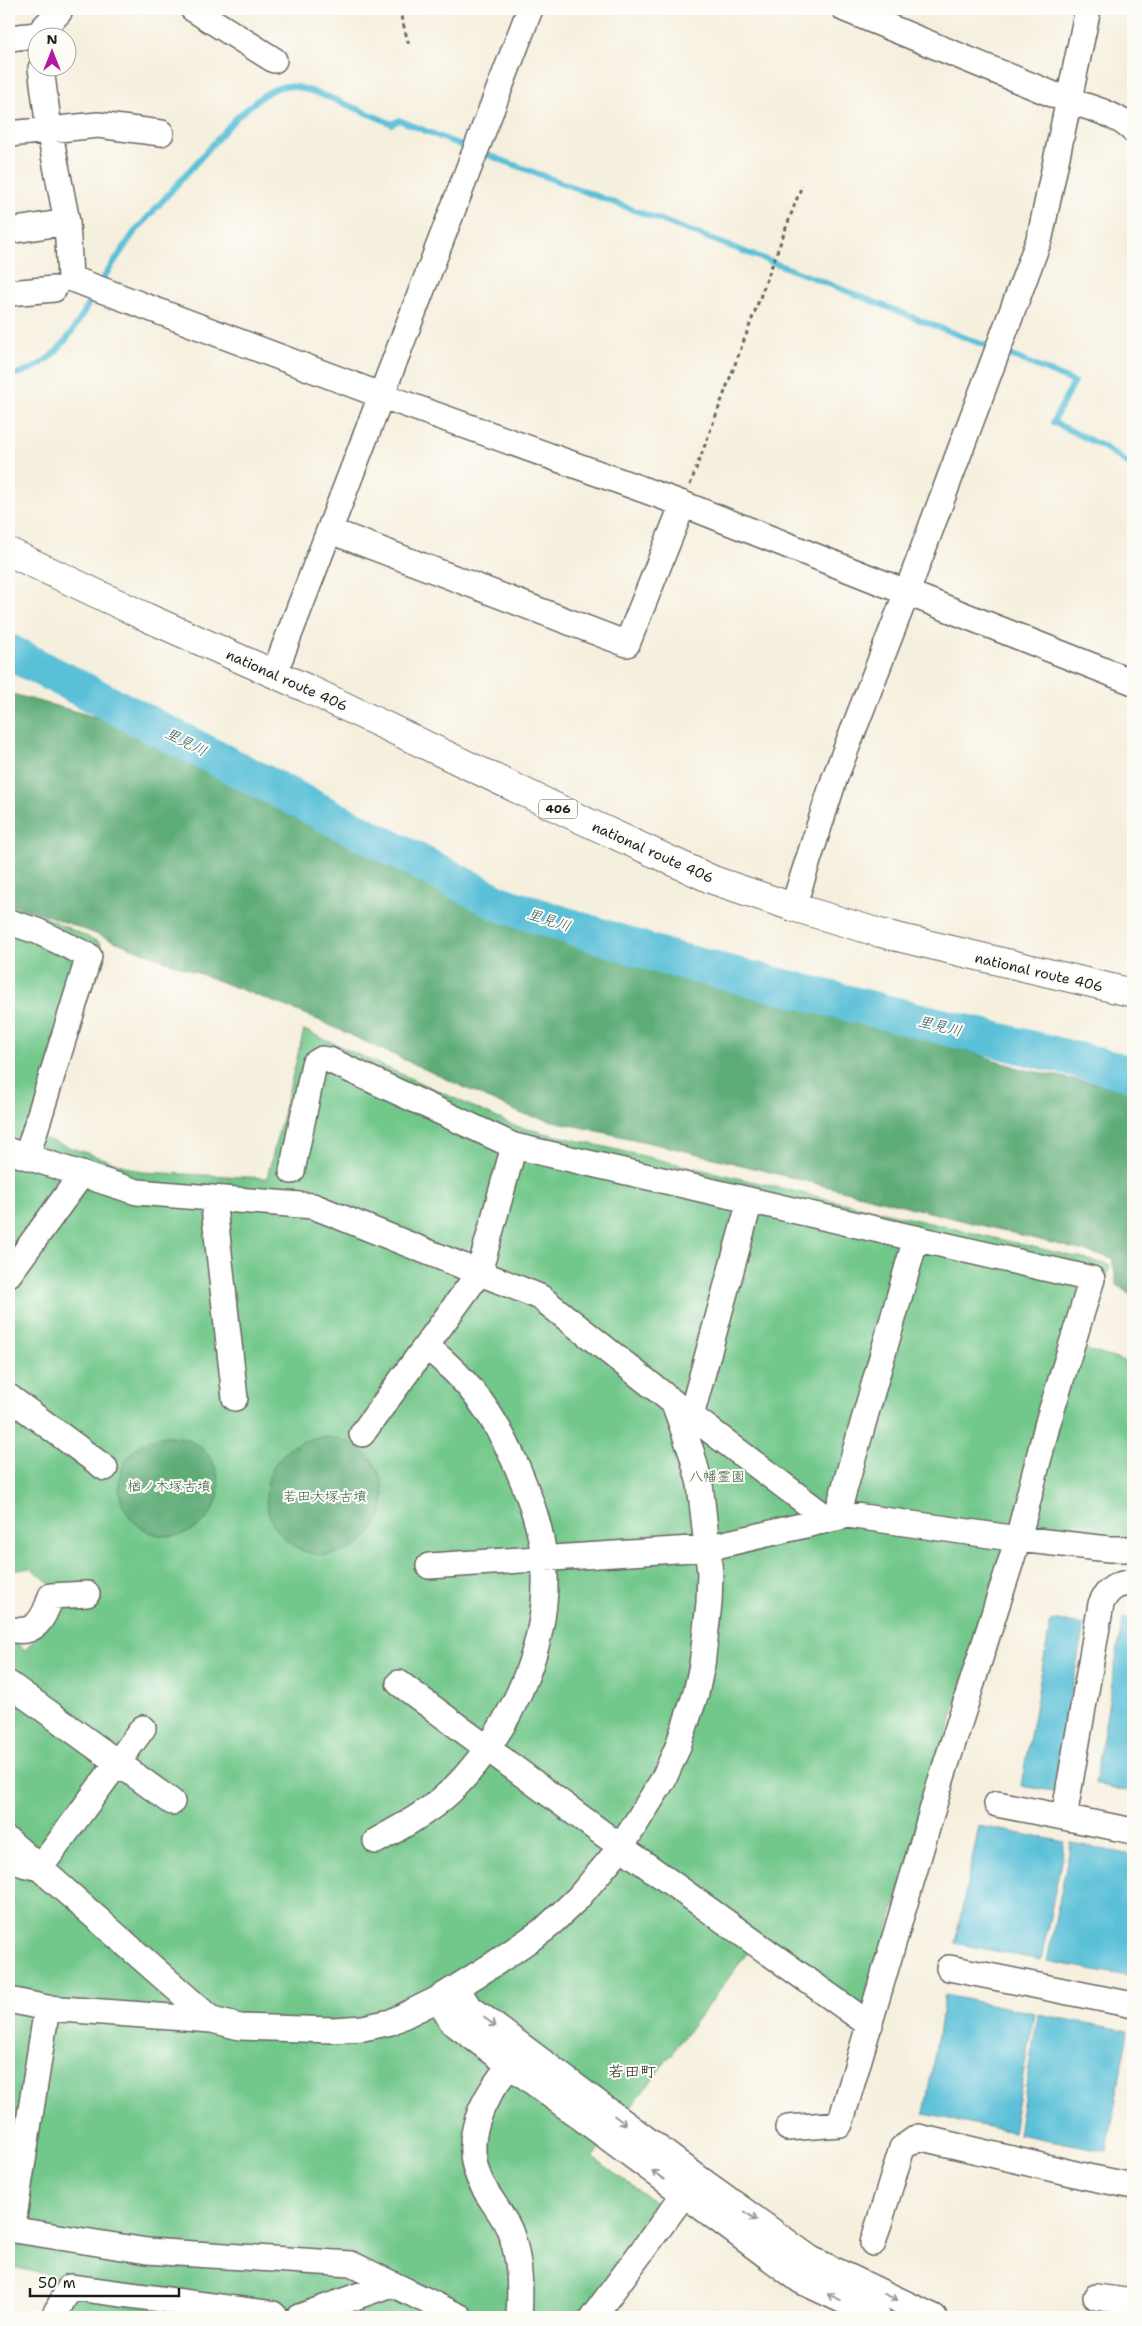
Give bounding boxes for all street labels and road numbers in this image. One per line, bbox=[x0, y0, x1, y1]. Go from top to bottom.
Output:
street label: national route 406 bbox=[223, 645, 351, 715]
road number: 406 bbox=[539, 800, 577, 819]
street label: national route 406 bbox=[589, 817, 717, 887]
street label: national route 406 bbox=[973, 948, 1105, 996]

